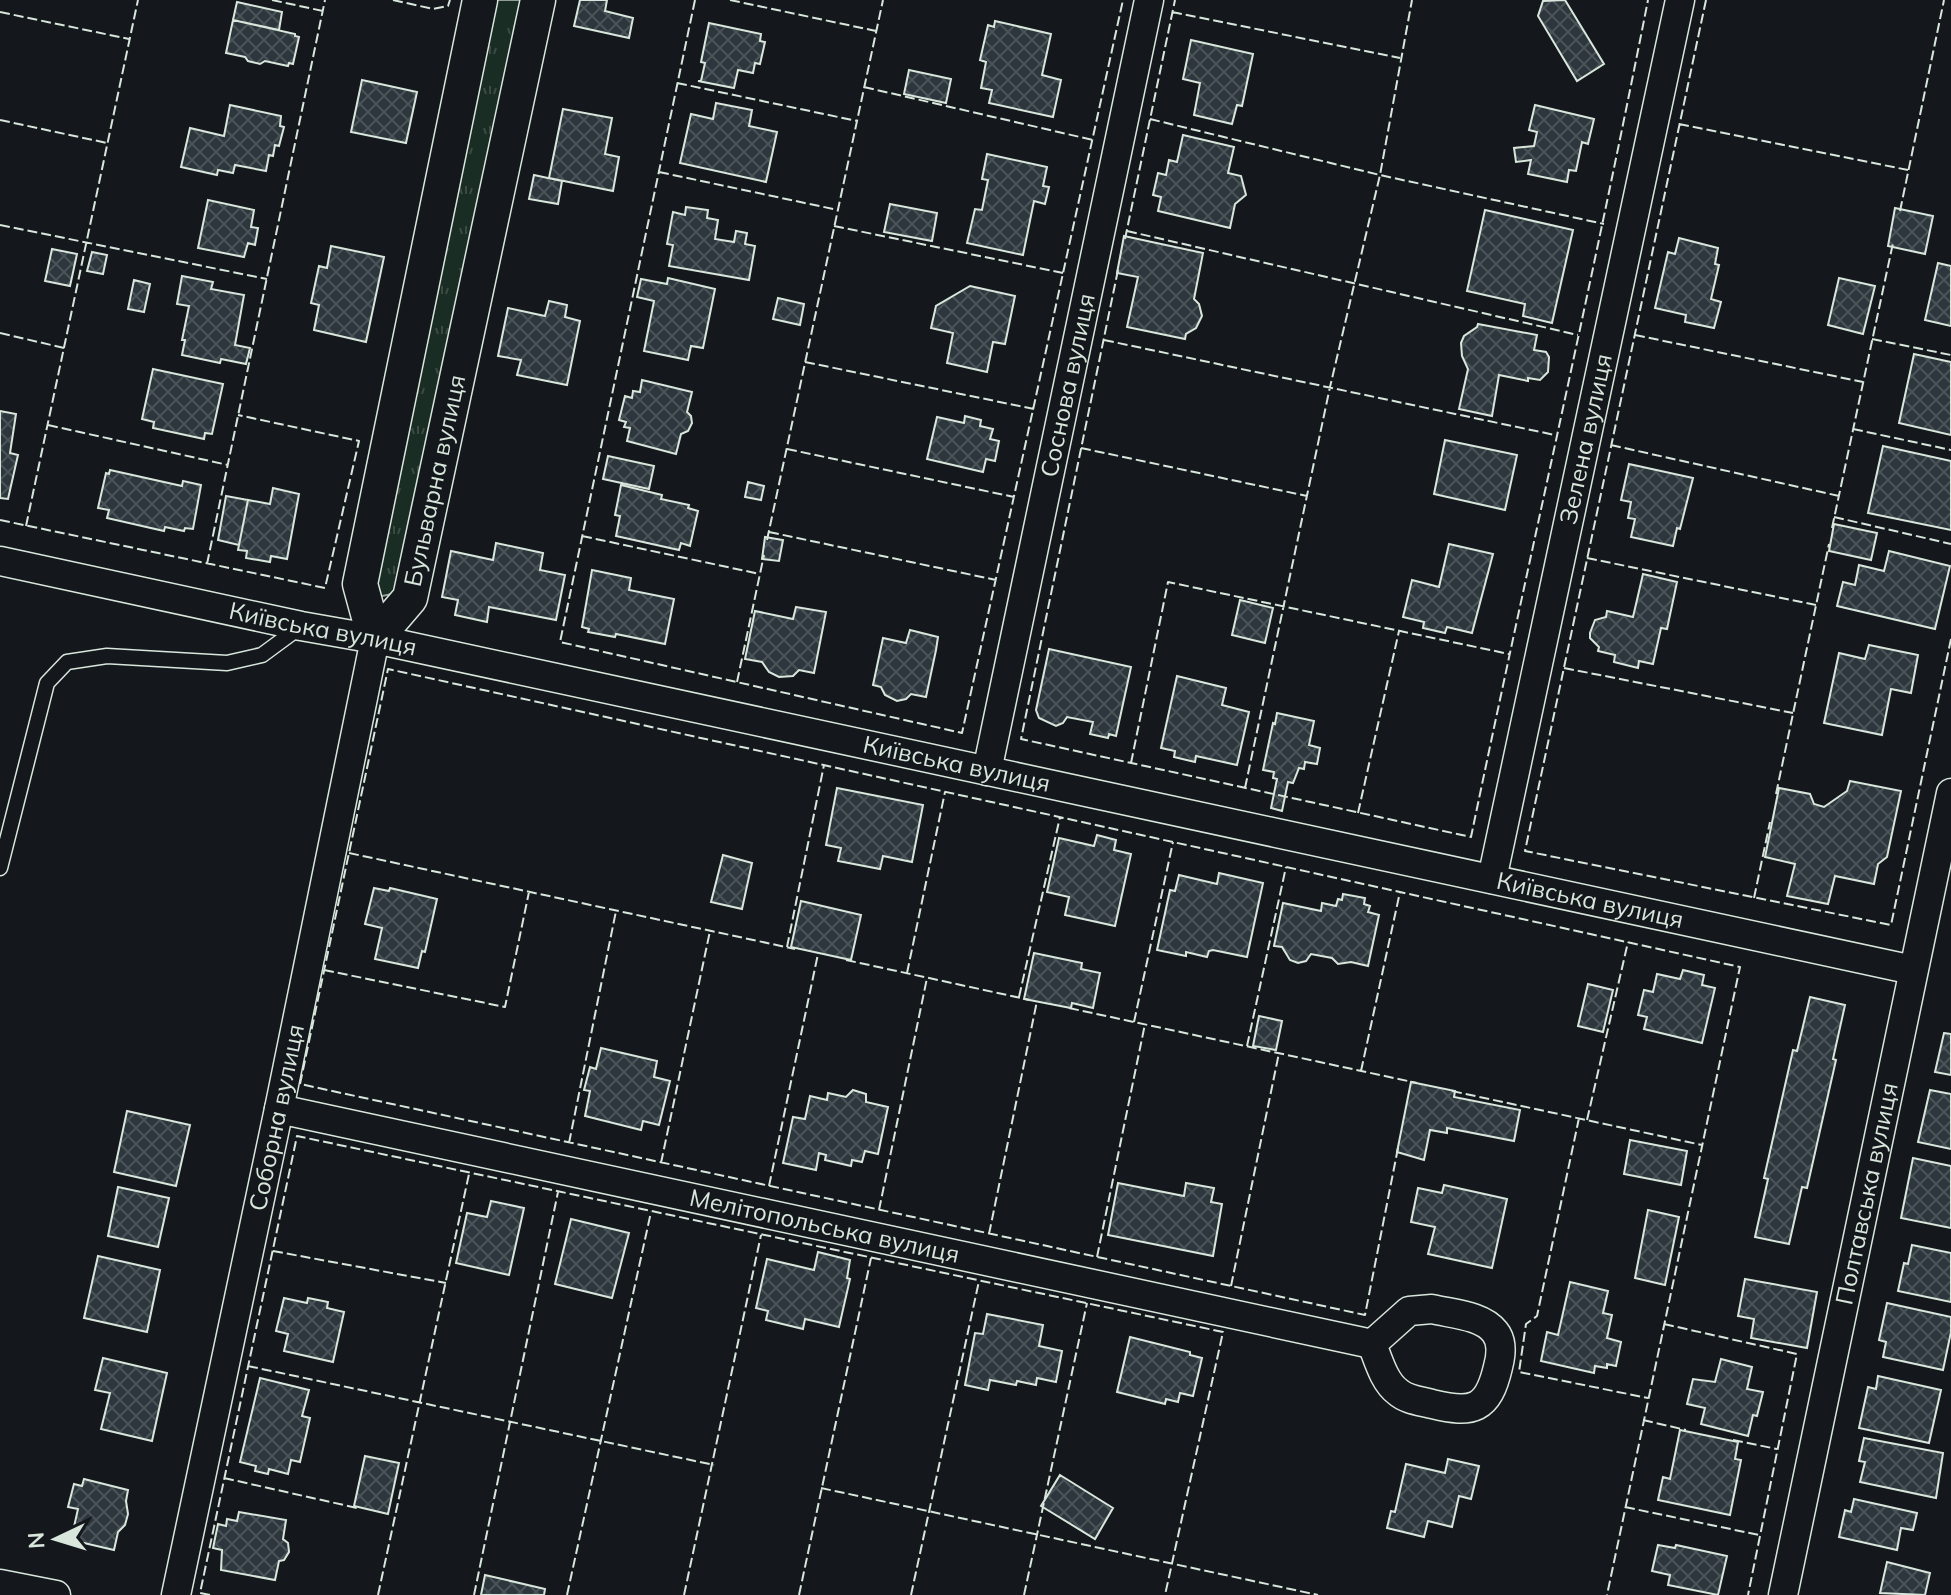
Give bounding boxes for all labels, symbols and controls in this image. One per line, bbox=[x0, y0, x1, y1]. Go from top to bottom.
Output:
street label: Соснова вулиця bbox=[1033, 291, 1101, 480]
street label: Зелена вулиця bbox=[1552, 351, 1618, 527]
street label: Бульварна вулиця bbox=[397, 372, 471, 589]
street label: Київська вулиця bbox=[227, 595, 420, 662]
street label: Київська вулиця bbox=[861, 728, 1053, 798]
street label: Київська вулиця bbox=[1494, 865, 1687, 934]
street label: Соборна вулиця bbox=[242, 1021, 310, 1213]
street label: Полтавська вулиця bbox=[1828, 1080, 1904, 1307]
street label: Мелітопольська вулиця bbox=[687, 1182, 962, 1269]
north arrow bbox=[16, 1499, 96, 1579]
text: N bbox=[22, 1531, 51, 1550]

